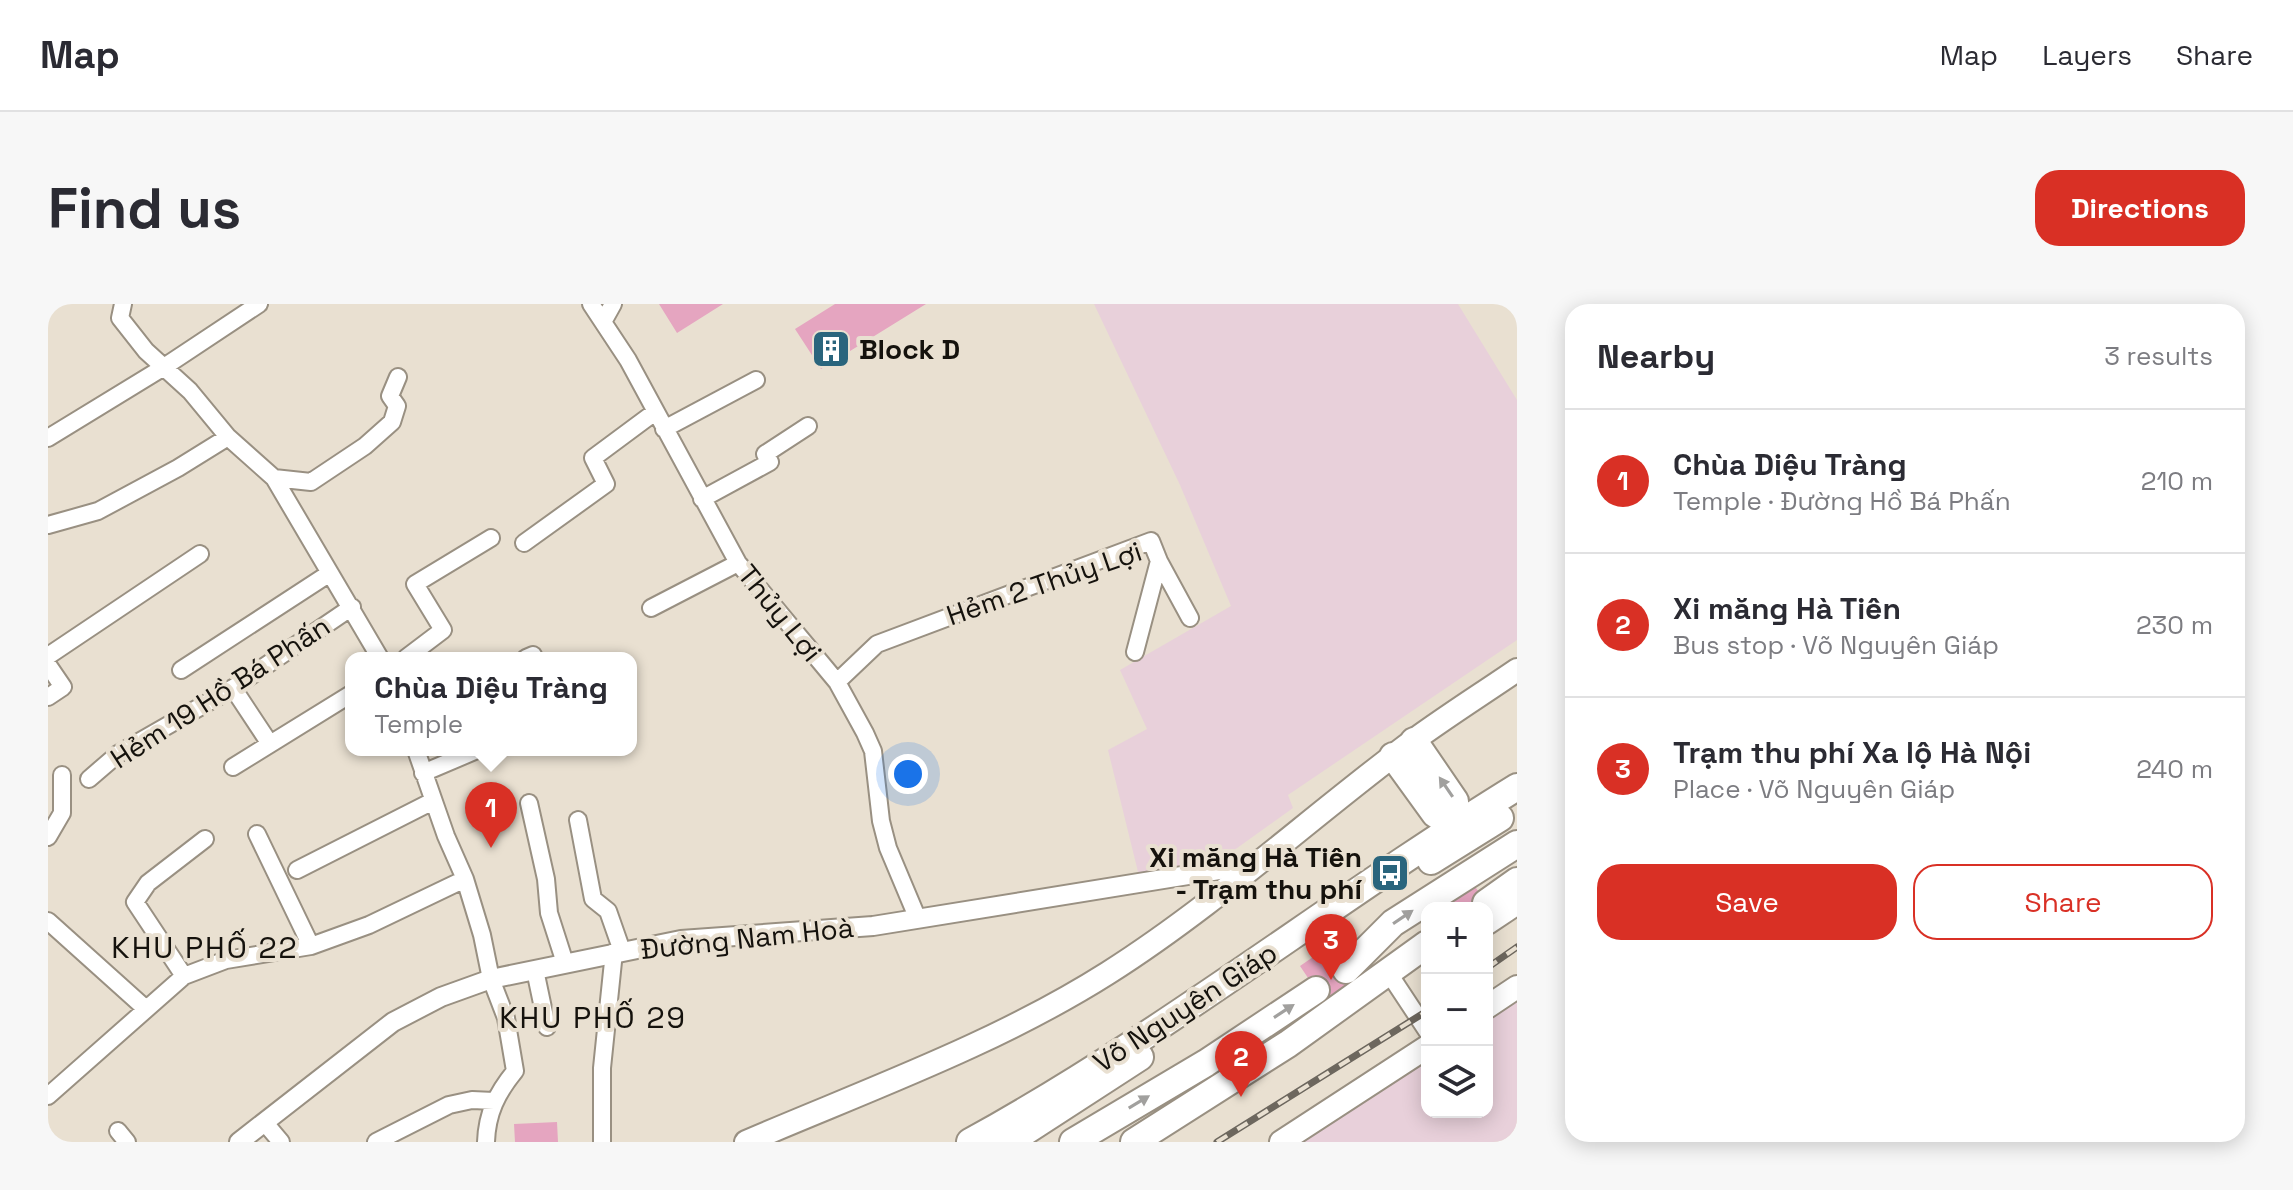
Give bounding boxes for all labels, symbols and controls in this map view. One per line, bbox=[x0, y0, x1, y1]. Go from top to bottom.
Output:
text: Map bbox=[40, 31, 120, 79]
text: Map bbox=[1940, 37, 1998, 73]
text: Layers bbox=[2042, 37, 2132, 73]
text: Share bbox=[2176, 37, 2253, 73]
button: Directions bbox=[2035, 170, 2245, 246]
text: Find us bbox=[48, 173, 241, 244]
building icon: Block D bbox=[810, 328, 852, 370]
place label: Block D bbox=[859, 331, 960, 367]
text: Nearby bbox=[1597, 335, 1715, 378]
text: 3 results bbox=[2104, 339, 2213, 373]
text: Chùa Diệu Tràng bbox=[1673, 445, 1907, 484]
text: 1 bbox=[1617, 464, 1629, 498]
text: 210 m bbox=[2141, 464, 2213, 498]
text: Temple · Đường Hồ Bá Phấn bbox=[1673, 484, 2011, 518]
street label: Hẻm 2 Thủy Lợi bbox=[942, 533, 1146, 633]
street label: Thủy Lợi bbox=[730, 557, 830, 669]
text: Xi măng Hà Tiên bbox=[1673, 589, 1901, 628]
street label: Hẻm 19 Hồ Bá Phấn bbox=[104, 608, 336, 776]
text: 2 bbox=[1615, 608, 1631, 642]
text: 230 m bbox=[2136, 608, 2213, 642]
text: Bus stop · Võ Nguyên Giáp bbox=[1673, 628, 1999, 662]
popup bbox=[345, 652, 637, 756]
text: Chùa Diệu Tràng bbox=[374, 668, 608, 707]
text: Temple bbox=[374, 707, 463, 741]
text: Trạm thu phí Xa lộ Hà Nội bbox=[1673, 733, 2031, 772]
text: 3 bbox=[1615, 752, 1631, 786]
text: 240 m bbox=[2136, 752, 2213, 786]
your location bbox=[888, 754, 928, 794]
text: Place · Võ Nguyên Giáp bbox=[1673, 772, 1955, 806]
one-way arrow bbox=[1439, 777, 1454, 798]
pin: 1 bbox=[465, 782, 517, 848]
place label: Xi măng Hà Tiên - Trạm thu phí bbox=[1149, 839, 1363, 907]
bus stop icon: Xi măng Hà Tiên - Trạm thu phí bbox=[1369, 852, 1411, 894]
button: Save bbox=[1597, 864, 1897, 940]
button: Share bbox=[1913, 864, 2213, 940]
map controls bbox=[1421, 902, 1493, 1118]
button: + bbox=[1421, 902, 1493, 974]
street label: Đường Nam Hoà bbox=[639, 909, 855, 967]
one-way arrow bbox=[1392, 910, 1413, 925]
pin: 3 bbox=[1305, 914, 1357, 980]
district label: KHU PHỐ 22 bbox=[111, 928, 299, 967]
street label: Võ Nguyên Giáp bbox=[1086, 934, 1284, 1080]
button: − bbox=[1421, 974, 1493, 1046]
district label: KHU PHỐ 29 bbox=[499, 998, 687, 1037]
one-way arrow bbox=[1274, 1004, 1295, 1019]
pin: 2 bbox=[1215, 1031, 1267, 1097]
button: layers bbox=[1421, 1046, 1493, 1118]
one-way arrow bbox=[1128, 1096, 1150, 1110]

